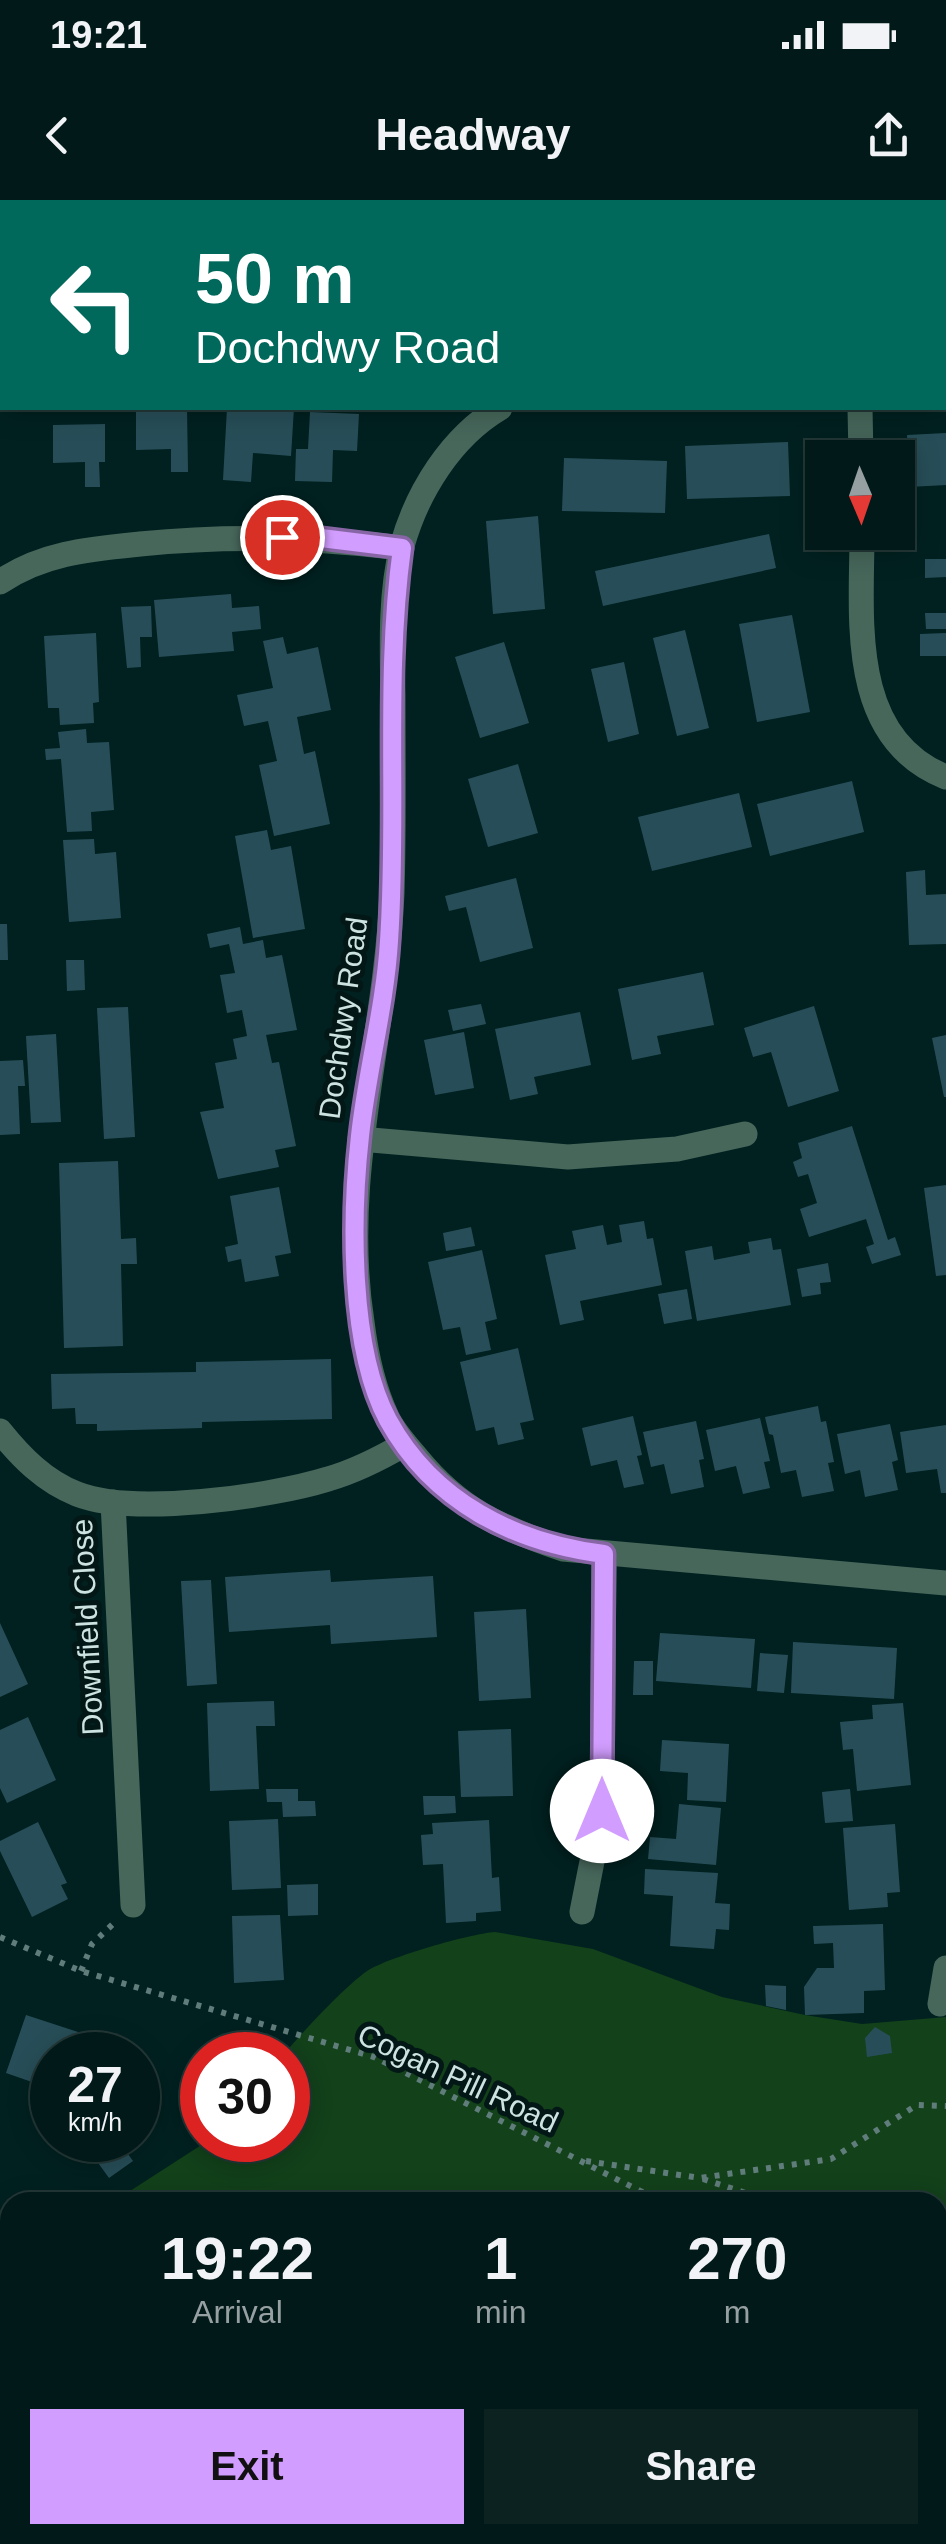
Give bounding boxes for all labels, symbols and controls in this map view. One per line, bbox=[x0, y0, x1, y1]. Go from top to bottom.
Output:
text: 19:21 bbox=[50, 14, 147, 56]
icon: back bbox=[30, 108, 85, 163]
icon: share bbox=[861, 108, 916, 163]
text: Headway bbox=[375, 109, 571, 160]
icon: left bbox=[30, 240, 160, 370]
text: 50 m bbox=[195, 240, 355, 318]
text: Dochdwy Road bbox=[195, 322, 500, 373]
north arrow bbox=[805, 440, 915, 550]
map controls bbox=[805, 440, 915, 550]
pin bbox=[240, 495, 325, 580]
icon: arrive bbox=[255, 510, 310, 565]
street label: Dochdwy Road bbox=[313, 915, 373, 1121]
street label: Downfield Close bbox=[65, 1518, 109, 1736]
position arrow bbox=[550, 1759, 654, 1863]
street label: Cogan Pill Road bbox=[353, 2017, 563, 2139]
speed limit sign: 30 bbox=[180, 2032, 310, 2162]
text: 27 bbox=[67, 2057, 123, 2113]
text: km/h bbox=[68, 2108, 122, 2136]
text: 19:22 bbox=[161, 2225, 314, 2292]
text: 1 bbox=[484, 2225, 517, 2292]
text: 270 bbox=[687, 2225, 787, 2292]
text: Arrival bbox=[192, 2294, 283, 2330]
text: min bbox=[475, 2294, 526, 2330]
text: m bbox=[724, 2294, 751, 2330]
button: Exit bbox=[30, 2409, 464, 2524]
button: Share bbox=[484, 2409, 918, 2524]

